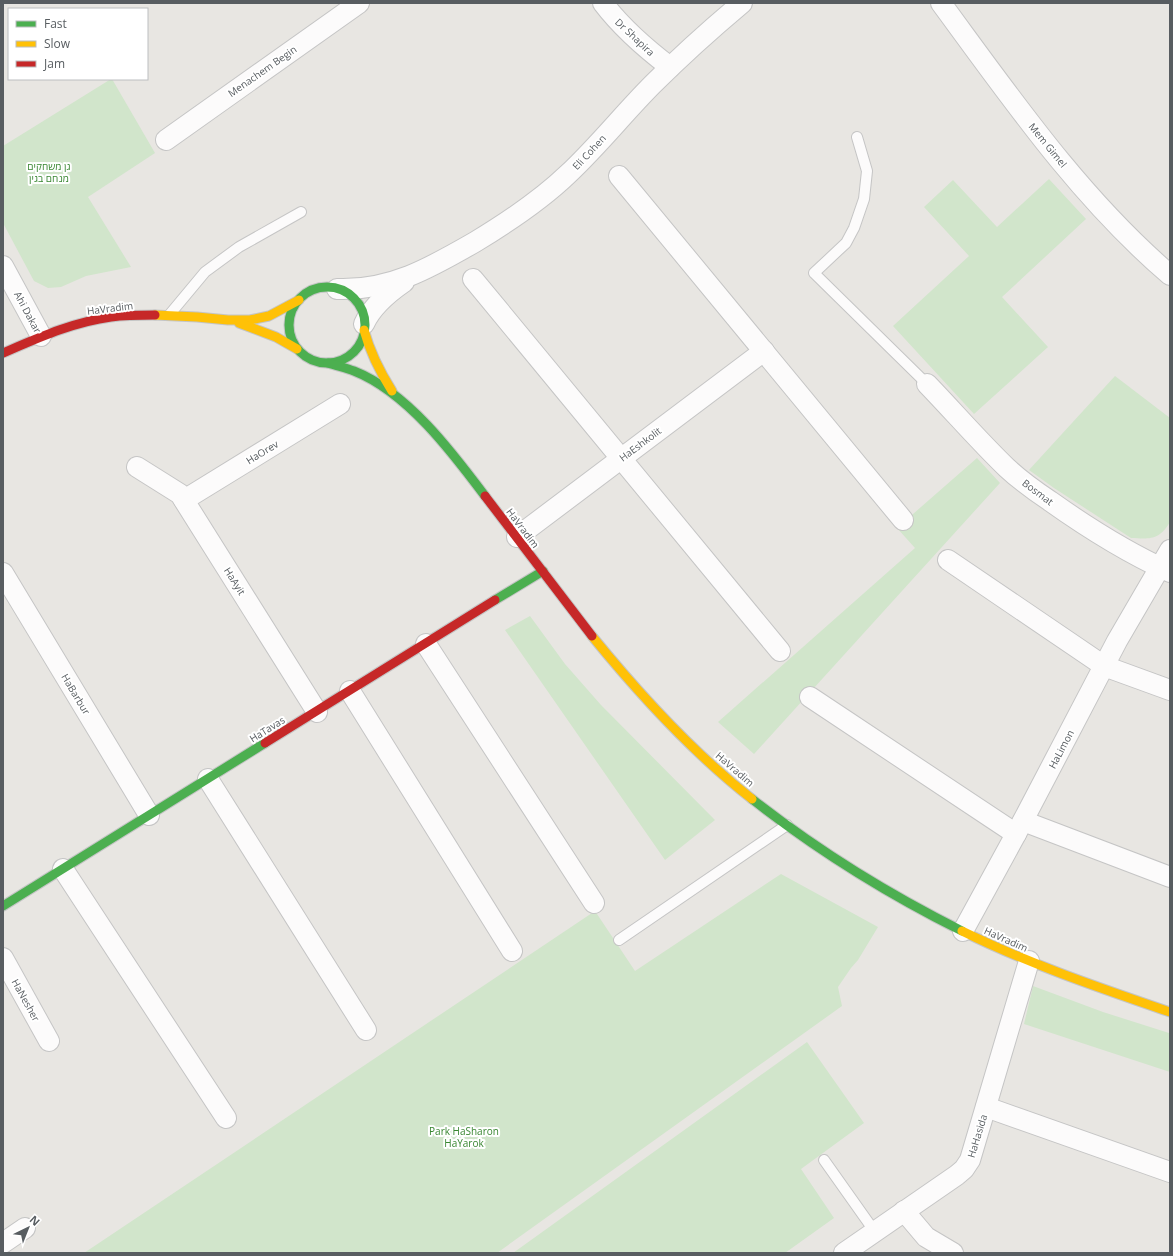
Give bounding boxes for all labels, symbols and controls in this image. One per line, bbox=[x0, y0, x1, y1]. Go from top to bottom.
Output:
legend bbox=[8, 8, 148, 80]
text: Fast bbox=[44, 15, 67, 32]
street label: Dr Shapira bbox=[612, 15, 658, 59]
text: Slow bbox=[44, 35, 71, 52]
street label: Menachem Begin bbox=[225, 42, 299, 100]
text: Jam bbox=[43, 55, 65, 72]
street label: Mem Gimel bbox=[1026, 120, 1070, 170]
street label: Eli Cohen bbox=[569, 131, 609, 173]
park label: גן משחקים מנחם בגין bbox=[27, 159, 71, 185]
street label: Ahi Dakar bbox=[11, 289, 45, 335]
street label: HaVradim bbox=[86, 298, 134, 318]
street label: HaEshkolit bbox=[616, 423, 664, 464]
street label: HaOrev bbox=[243, 437, 281, 467]
street label: Bosmat bbox=[1020, 476, 1057, 509]
street label: HaVradim bbox=[503, 505, 543, 551]
street label: HaAyit bbox=[221, 564, 249, 598]
street label: HaBarbur bbox=[58, 671, 94, 717]
street label: HaTavas bbox=[247, 713, 288, 745]
street label: HaLimon bbox=[1045, 727, 1077, 771]
street label: HaVradim bbox=[713, 748, 757, 790]
street label: HaVradim bbox=[982, 923, 1030, 955]
street label: HaNesher bbox=[9, 976, 43, 1024]
street label: HaHasida bbox=[964, 1113, 990, 1159]
park label: Park HaSharon HaYarok bbox=[429, 1124, 499, 1150]
north arrow bbox=[8, 1208, 48, 1248]
text: N bbox=[27, 1212, 44, 1229]

